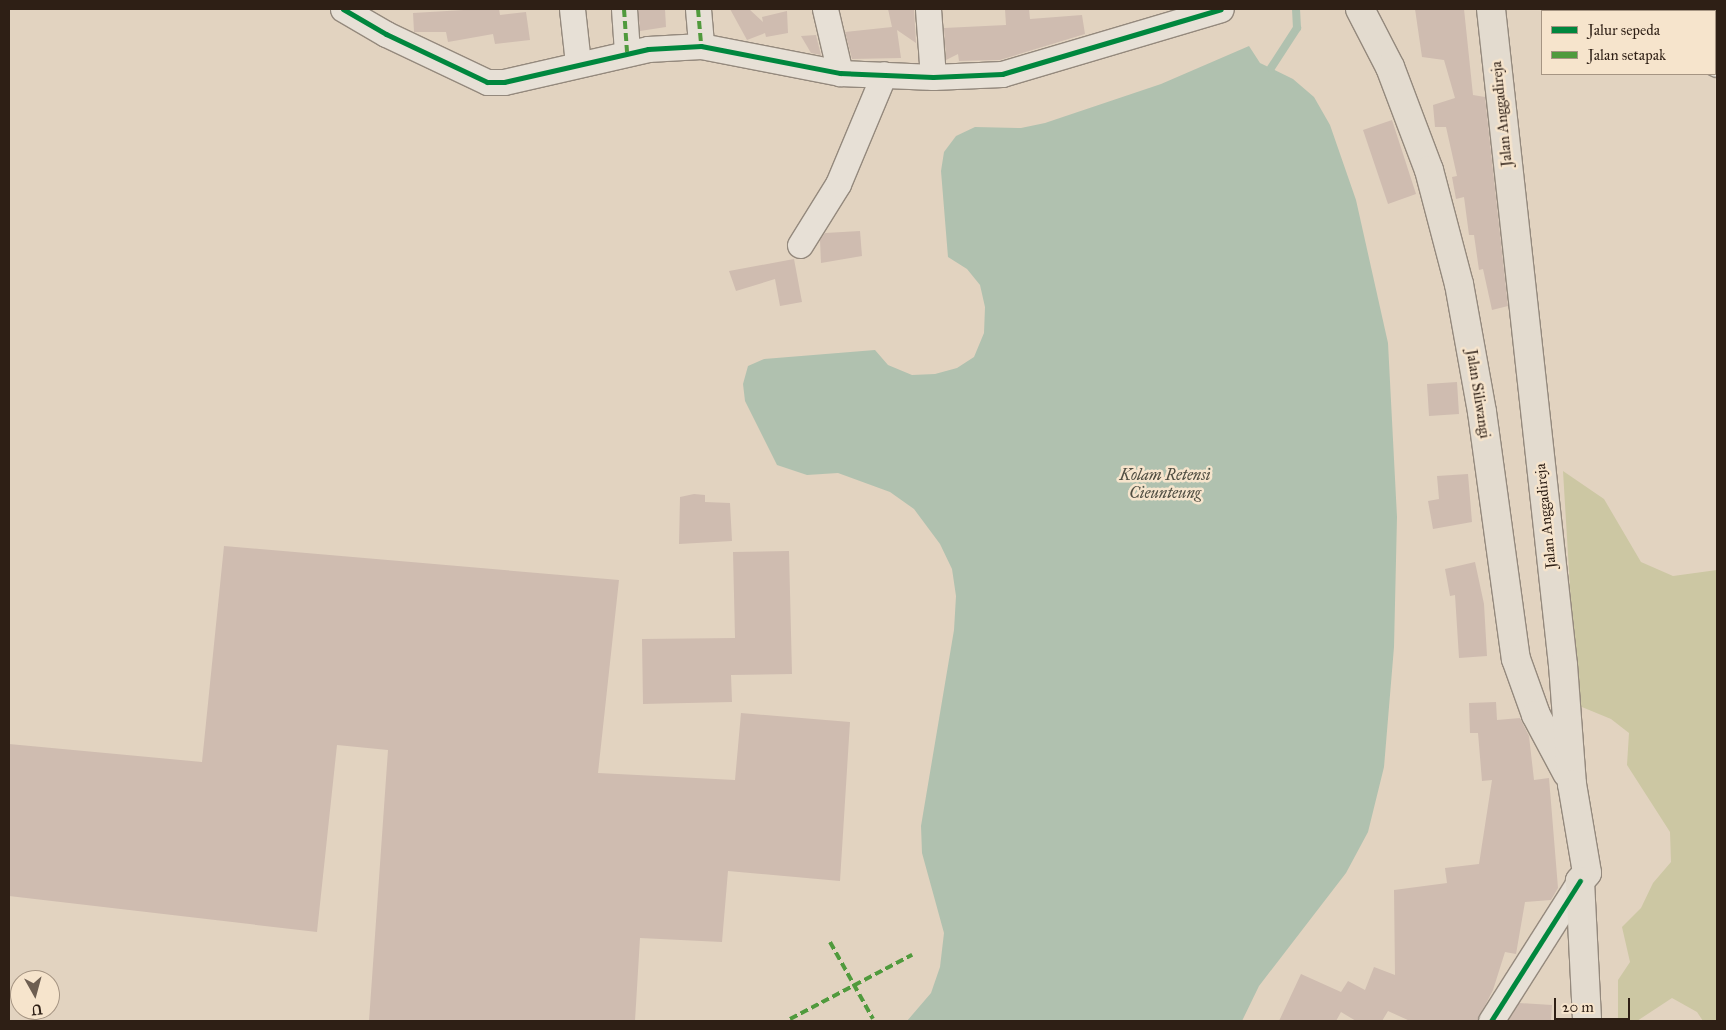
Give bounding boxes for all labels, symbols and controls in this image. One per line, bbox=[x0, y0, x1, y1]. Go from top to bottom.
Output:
legend bbox=[1541, 10, 1716, 75]
text: Jalur sepeda bbox=[1588, 21, 1660, 39]
text: Jalan setapak bbox=[1588, 46, 1666, 64]
street label: Jalan Anggadireja bbox=[1488, 60, 1516, 168]
street label: Jalan Siliwangi bbox=[1462, 348, 1494, 440]
street label: Jalan Anggadireja bbox=[1532, 462, 1560, 570]
water label: Kolam Retensi Cieunteung bbox=[1120, 465, 1210, 503]
north arrow bbox=[10, 970, 60, 1020]
scale bar bbox=[1556, 988, 1632, 1020]
text: 20 m bbox=[1562, 998, 1594, 1016]
text: U bbox=[30, 1000, 43, 1019]

